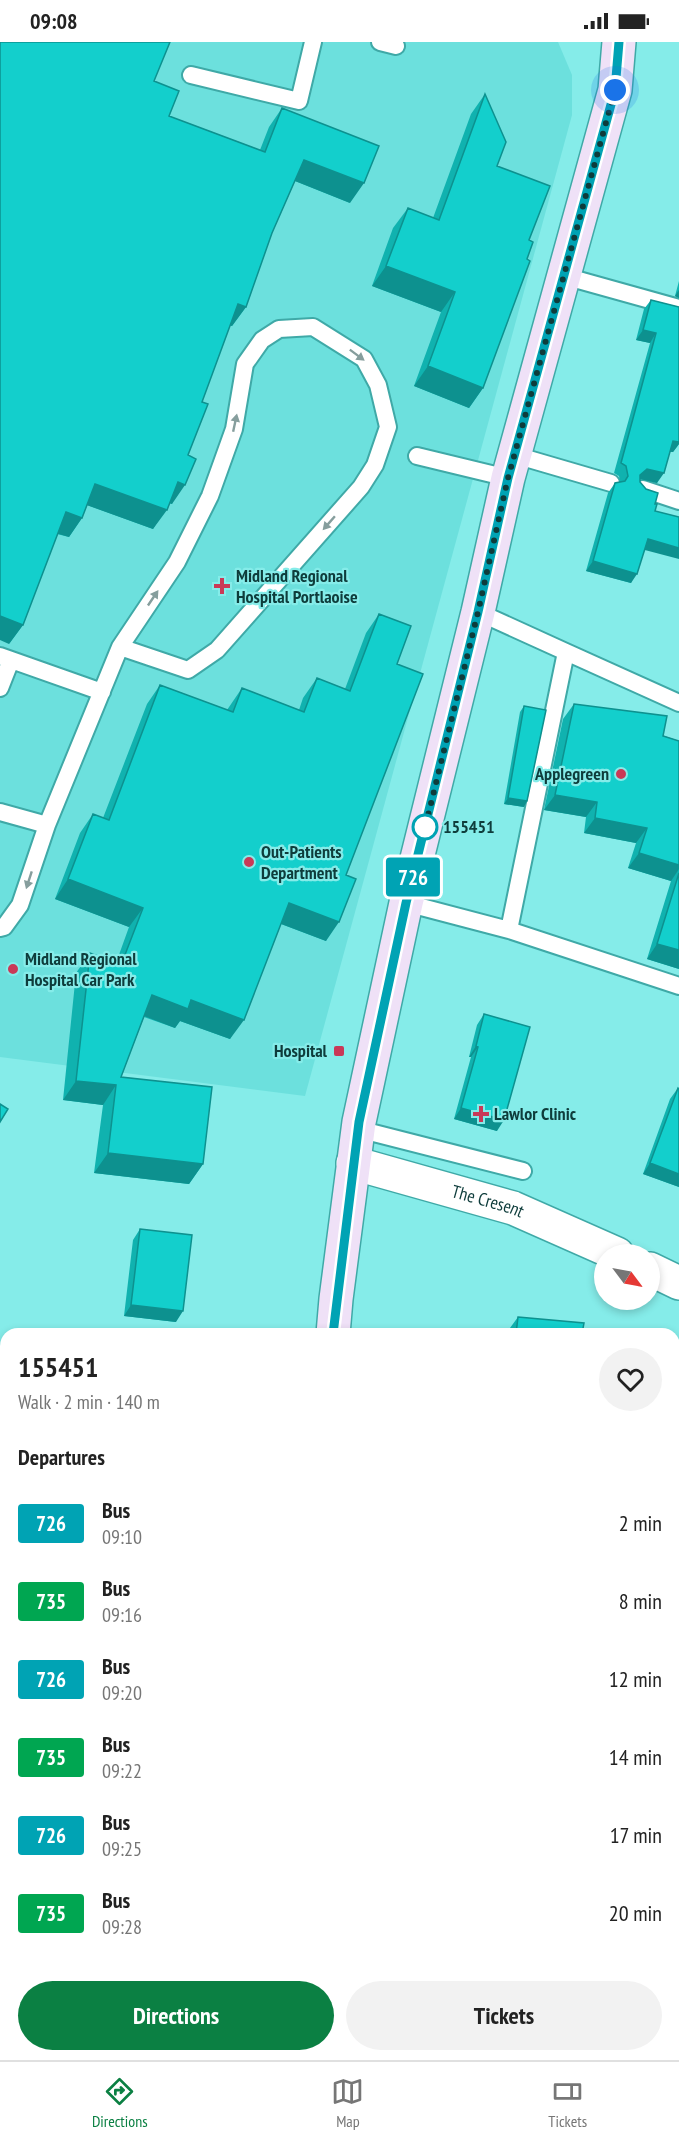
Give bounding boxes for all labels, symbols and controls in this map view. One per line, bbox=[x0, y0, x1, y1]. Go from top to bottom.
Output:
text: 09:08 bbox=[30, 7, 78, 35]
your location bbox=[600, 75, 630, 105]
one-way arrow bbox=[348, 349, 364, 361]
one-way arrow bbox=[231, 413, 240, 432]
one-way arrow bbox=[323, 515, 336, 530]
place label: Midland Regional Hospital Portlaoise bbox=[236, 564, 358, 608]
marker: Midland Regional Hospital Portlaoise bbox=[213, 577, 231, 595]
one-way arrow bbox=[147, 591, 159, 607]
place label: Applegreen bbox=[534, 762, 609, 785]
marker: Applegreen bbox=[614, 767, 628, 781]
marker: 155451 bbox=[412, 814, 438, 840]
place label: 155451 bbox=[443, 815, 495, 838]
place label: Out-Patients Department bbox=[261, 840, 342, 884]
marker: Out-Patients Department bbox=[242, 855, 256, 869]
line badge: 726 bbox=[378, 858, 448, 896]
text: 726 bbox=[398, 864, 428, 891]
one-way arrow bbox=[23, 871, 33, 889]
place label: Midland Regional Hospital Car Park bbox=[25, 947, 137, 991]
marker: Midland Regional Hospital Car Park bbox=[6, 962, 20, 976]
place label: Hospital bbox=[274, 1039, 328, 1062]
marker: Hospital bbox=[332, 1044, 346, 1058]
place label: Lawlor Clinic bbox=[494, 1102, 577, 1125]
marker: Lawlor Clinic bbox=[472, 1105, 490, 1123]
street label: The Cresent bbox=[449, 1179, 528, 1222]
north arrow bbox=[594, 1244, 660, 1310]
map controls bbox=[594, 1244, 660, 1310]
text: 155451 bbox=[18, 1348, 98, 1385]
button: heart bbox=[599, 1348, 662, 1411]
text: Walk · 2 min · 140 m bbox=[18, 1389, 160, 1415]
text: Departures bbox=[18, 1443, 105, 1471]
text: Bus bbox=[102, 1496, 130, 1524]
text: 2 min bbox=[619, 1509, 662, 1537]
text: 726 bbox=[36, 1510, 66, 1537]
text: 09:10 bbox=[102, 1524, 142, 1550]
text: Bus bbox=[102, 1574, 130, 1602]
text: 8 min bbox=[619, 1587, 662, 1615]
text: 735 bbox=[36, 1588, 66, 1615]
text: 09:16 bbox=[102, 1602, 142, 1628]
text: Bus bbox=[102, 1652, 130, 1680]
text: 12 min bbox=[609, 1665, 662, 1693]
text: 726 bbox=[36, 1666, 66, 1693]
text: 09:20 bbox=[102, 1680, 142, 1706]
text: Bus bbox=[102, 1730, 130, 1758]
text: 14 min bbox=[609, 1743, 662, 1771]
text: 735 bbox=[36, 1744, 66, 1771]
text: 09:22 bbox=[102, 1758, 142, 1784]
text: Bus bbox=[102, 1808, 130, 1836]
text: 17 min bbox=[610, 1821, 662, 1849]
text: 726 bbox=[36, 1822, 66, 1849]
text: 09:25 bbox=[102, 1836, 142, 1862]
text: Bus bbox=[102, 1886, 130, 1914]
text: 20 min bbox=[609, 1899, 662, 1927]
text: 735 bbox=[36, 1900, 66, 1927]
text: 09:28 bbox=[102, 1914, 142, 1940]
button: Directions bbox=[18, 1981, 334, 2050]
button: Tickets bbox=[346, 1981, 662, 2050]
tab: Directions bbox=[92, 2075, 148, 2131]
tab: Map bbox=[331, 2075, 364, 2131]
tab: Tickets bbox=[548, 2075, 587, 2131]

